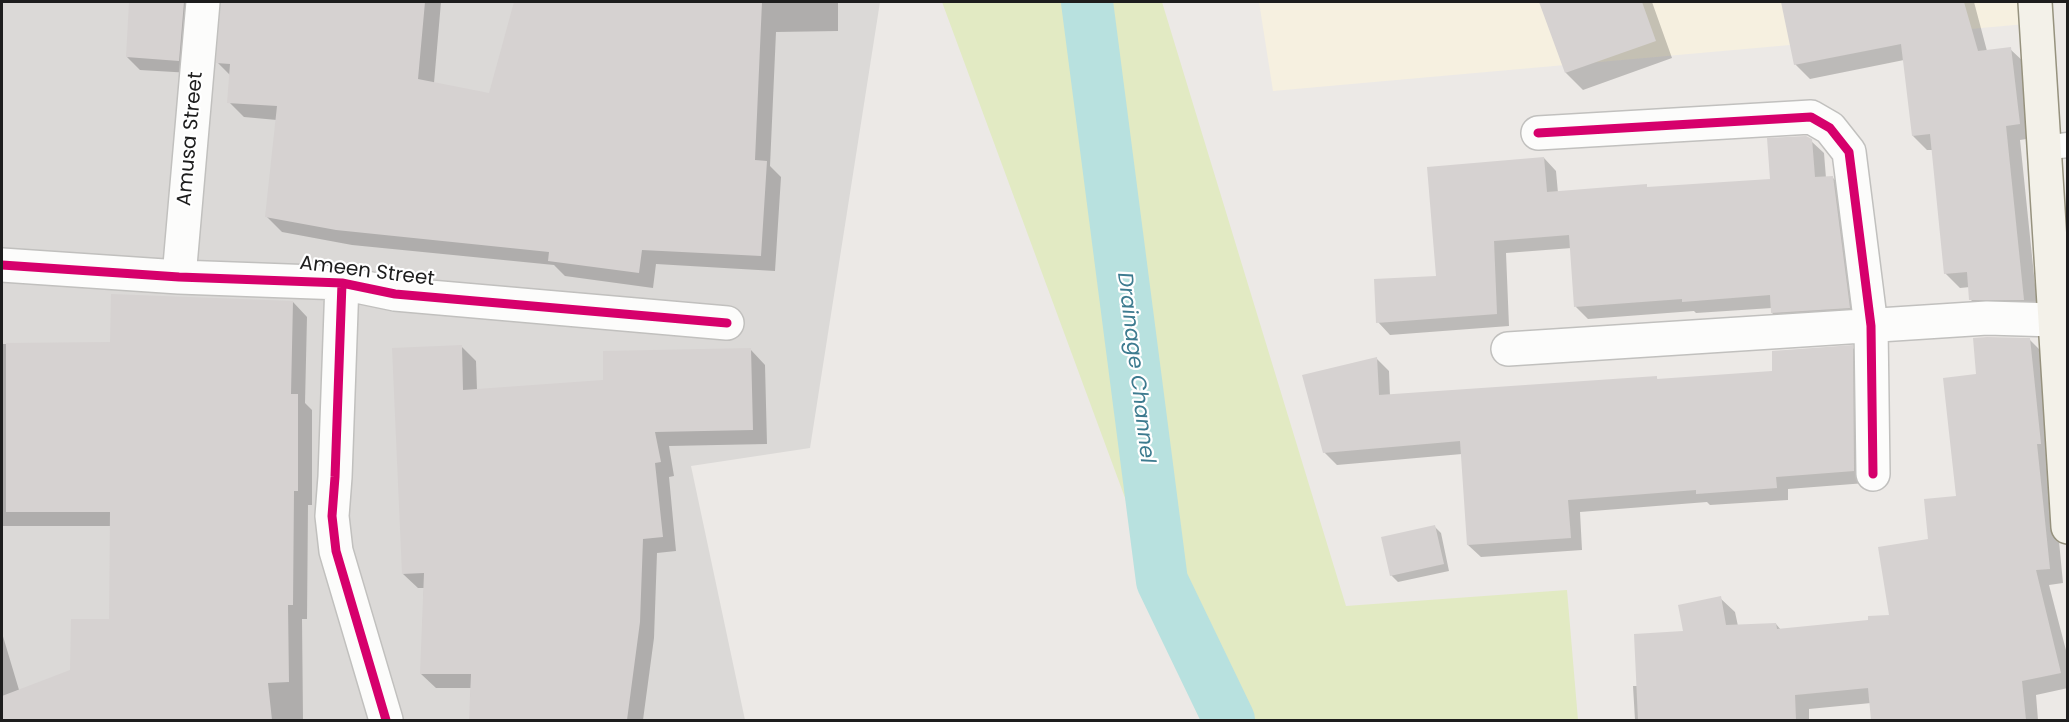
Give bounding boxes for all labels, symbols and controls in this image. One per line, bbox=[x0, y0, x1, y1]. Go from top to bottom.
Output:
street label: Amusa Street bbox=[173, 71, 209, 207]
street label: Ameen Street bbox=[298, 252, 436, 292]
water label: Drainage Channel bbox=[1111, 271, 1159, 465]

